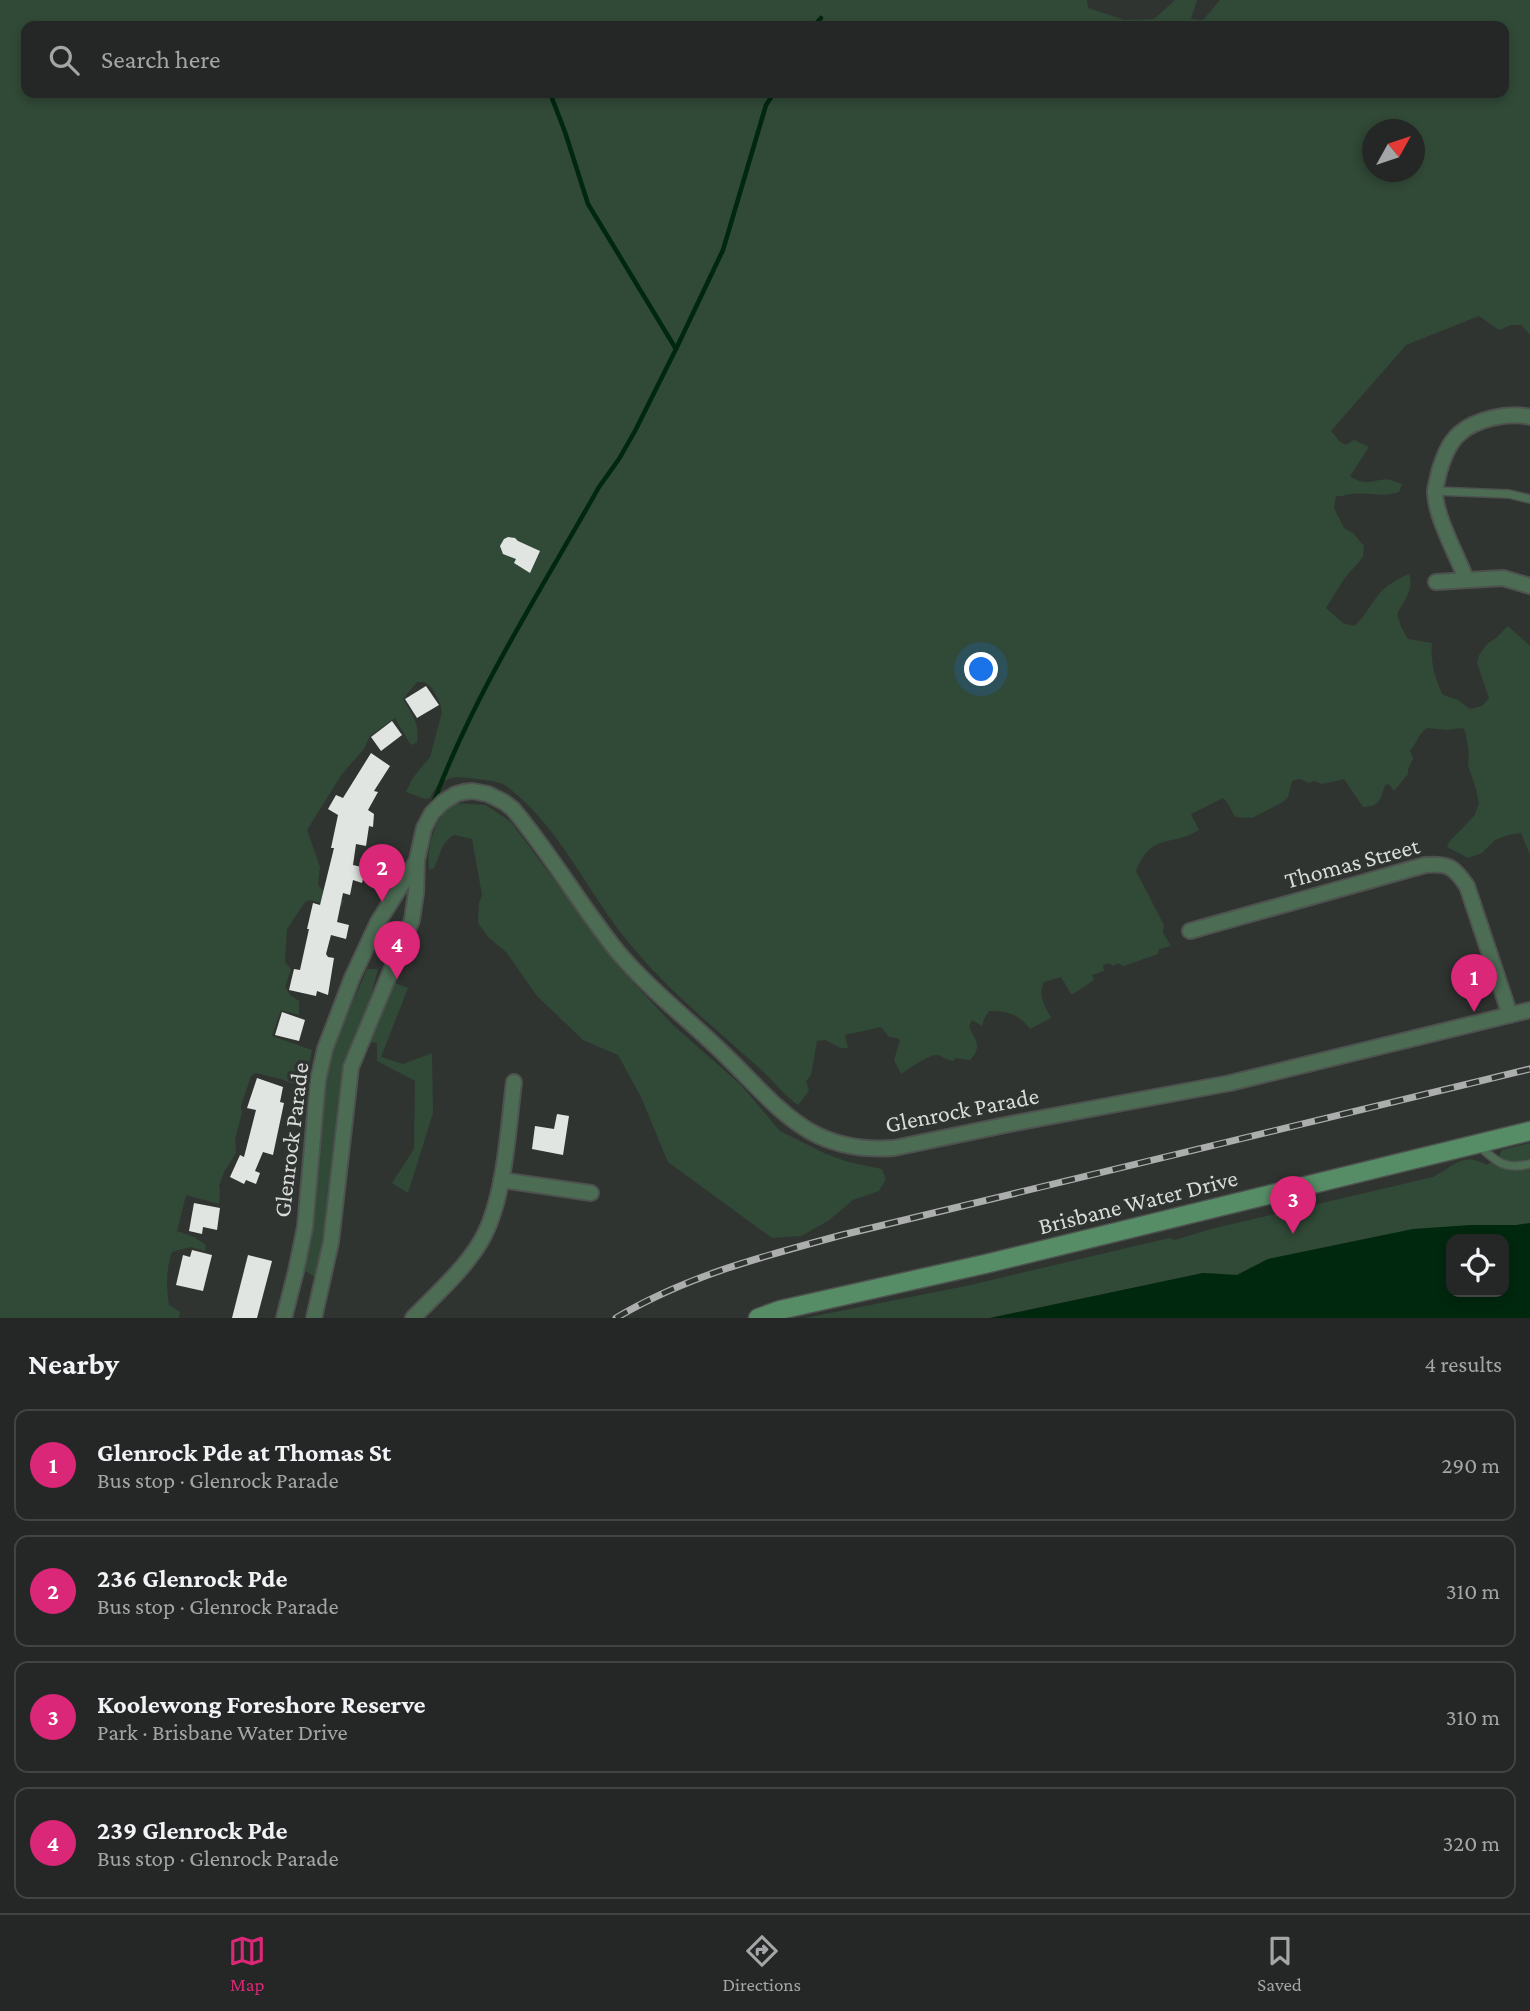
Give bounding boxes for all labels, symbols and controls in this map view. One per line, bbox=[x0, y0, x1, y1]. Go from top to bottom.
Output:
search box bbox=[21, 21, 1509, 98]
icon: search bbox=[45, 41, 83, 79]
text: Search here bbox=[101, 45, 220, 74]
north arrow bbox=[1362, 119, 1425, 182]
your location bbox=[964, 652, 998, 686]
street label: Thomas Street bbox=[1282, 831, 1423, 893]
pin: 2 bbox=[359, 844, 405, 902]
pin: 4 bbox=[374, 921, 420, 979]
pin: 1 bbox=[1451, 954, 1497, 1012]
street label: Glenrock Parade bbox=[268, 1061, 313, 1219]
street label: Glenrock Parade bbox=[883, 1081, 1041, 1138]
street label: Brisbane Water Drive bbox=[1036, 1164, 1240, 1239]
pin: 3 bbox=[1270, 1176, 1316, 1234]
map controls bbox=[1446, 1234, 1509, 1297]
button: locate bbox=[1446, 1234, 1509, 1297]
text: Nearby bbox=[28, 1347, 119, 1380]
text: 4 results bbox=[1424, 1351, 1502, 1377]
text: Glenrock Pde at Thomas St bbox=[97, 1438, 391, 1467]
text: 1 bbox=[49, 1452, 57, 1478]
text: 290 m bbox=[1442, 1452, 1500, 1478]
text: Bus stop · Glenrock Parade bbox=[97, 1467, 339, 1493]
text: 236 Glenrock Pde bbox=[97, 1564, 288, 1593]
text: 2 bbox=[47, 1578, 59, 1604]
text: 310 m bbox=[1446, 1578, 1500, 1604]
text: Bus stop · Glenrock Parade bbox=[97, 1593, 339, 1619]
text: Koolewong Foreshore Reserve bbox=[97, 1690, 426, 1719]
text: 3 bbox=[47, 1704, 59, 1730]
text: 310 m bbox=[1446, 1704, 1500, 1730]
text: Park · Brisbane Water Drive bbox=[97, 1719, 348, 1745]
text: 239 Glenrock Pde bbox=[97, 1816, 288, 1845]
text: 4 bbox=[47, 1830, 59, 1856]
text: 320 m bbox=[1442, 1830, 1500, 1856]
text: Bus stop · Glenrock Parade bbox=[97, 1845, 339, 1871]
tab: Map bbox=[228, 1932, 266, 1995]
tab: Directions bbox=[722, 1932, 801, 1995]
tab: Saved bbox=[1257, 1932, 1302, 1995]

